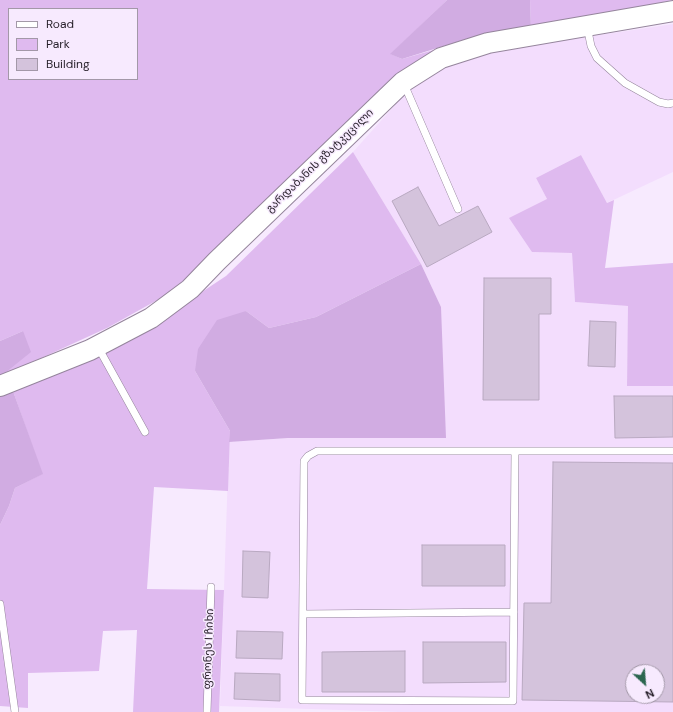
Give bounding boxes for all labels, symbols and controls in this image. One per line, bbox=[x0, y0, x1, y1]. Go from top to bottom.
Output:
legend bbox=[8, 8, 138, 80]
text: Road bbox=[46, 16, 74, 32]
text: Park bbox=[46, 36, 70, 52]
text: Building bbox=[46, 56, 90, 72]
street label: გარდაბანის გზატკეცილი bbox=[264, 106, 376, 216]
street label: ფრონეს I ჩიხი bbox=[201, 608, 217, 690]
north arrow bbox=[625, 664, 665, 704]
text: N bbox=[643, 686, 656, 702]

